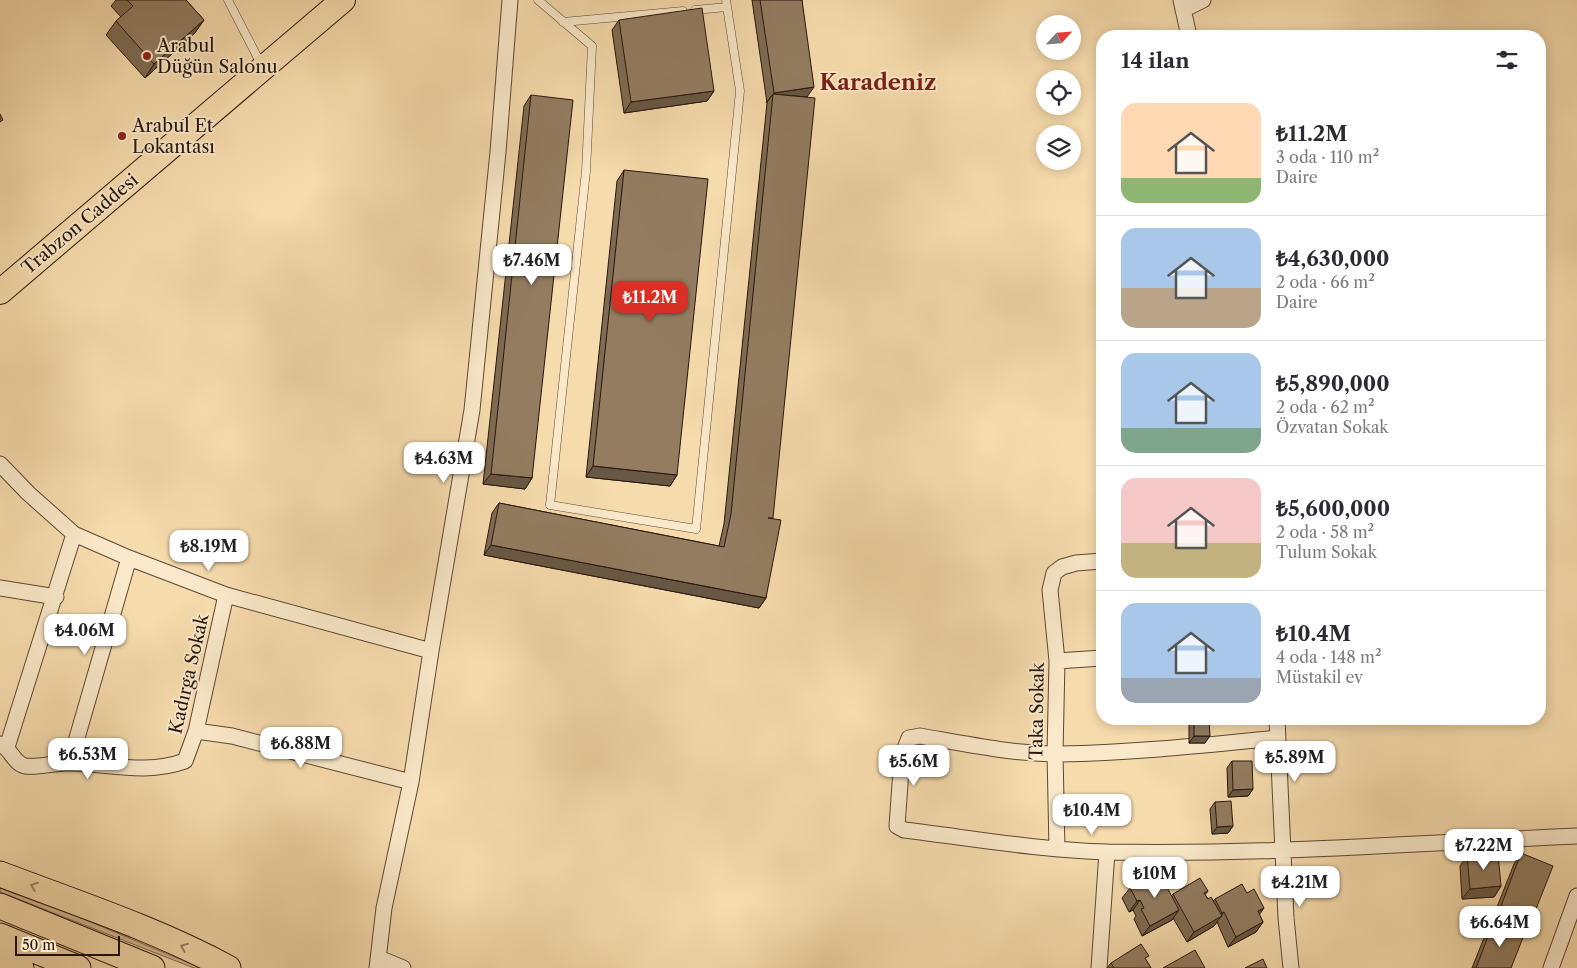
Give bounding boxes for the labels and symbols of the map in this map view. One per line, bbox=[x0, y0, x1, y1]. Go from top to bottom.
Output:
north arrow bbox=[1036, 15, 1081, 60]
place label: Arabul Düğün Salonu bbox=[156, 35, 278, 78]
marker: Arabul Düğün Salonu bbox=[141, 50, 153, 62]
district label: Karadeniz bbox=[820, 69, 936, 96]
place label: Arabul Et Lokantası bbox=[131, 115, 215, 158]
marker: Arabul Et Lokantası bbox=[116, 130, 128, 142]
street label: Trabzon Caddesi bbox=[17, 169, 143, 279]
pin: ₺7.46M bbox=[491, 244, 573, 286]
pin: ₺11.2M bbox=[609, 280, 691, 323]
pin: ₺4.63M bbox=[403, 442, 485, 484]
pin: ₺8.19M bbox=[168, 530, 250, 572]
street label: Kadırga Sokak bbox=[164, 610, 214, 736]
pin: ₺4.06M bbox=[44, 614, 126, 656]
street label: Taka Sokak bbox=[1025, 661, 1049, 760]
pin: ₺6.88M bbox=[260, 726, 342, 769]
pin: ₺6.53M bbox=[47, 738, 129, 780]
pin: ₺5.89M bbox=[1254, 740, 1336, 783]
pin: ₺5.6M bbox=[879, 744, 949, 787]
pin: ₺10.4M bbox=[1051, 794, 1133, 836]
pin: ₺7.22M bbox=[1443, 828, 1525, 871]
pin: ₺10M bbox=[1125, 856, 1185, 899]
pin: ₺4.21M bbox=[1259, 866, 1341, 908]
one-way arrow bbox=[30, 882, 38, 892]
pin: ₺6.64M bbox=[1459, 906, 1541, 948]
scale bar bbox=[15, 933, 120, 956]
one-way arrow bbox=[181, 942, 189, 952]

